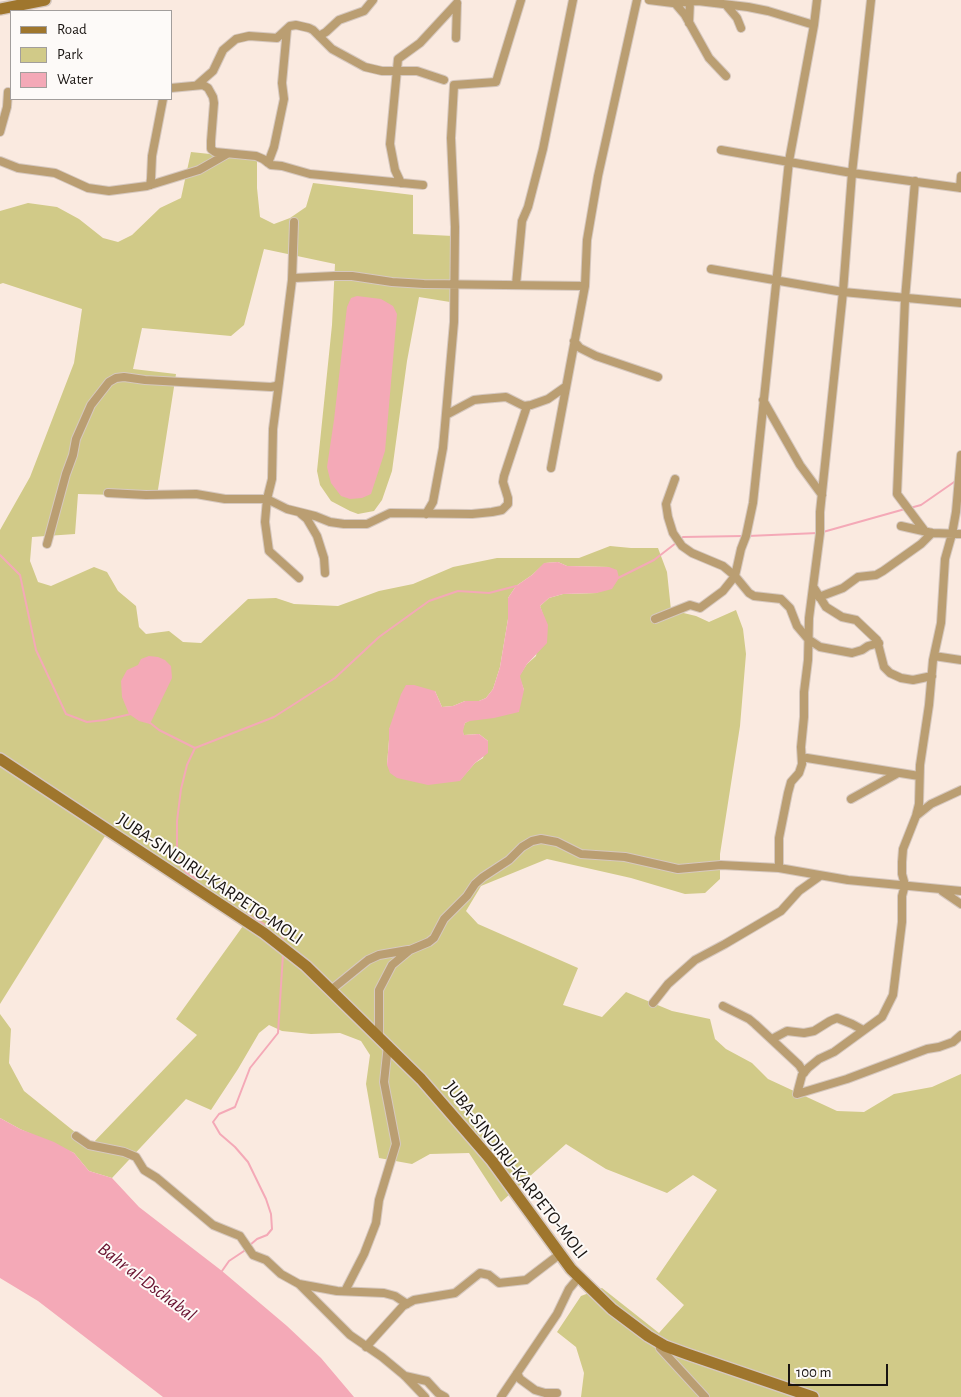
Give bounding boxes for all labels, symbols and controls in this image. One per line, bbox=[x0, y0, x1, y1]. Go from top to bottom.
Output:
legend bbox=[10, 10, 172, 100]
text: Road bbox=[57, 22, 87, 37]
text: Park bbox=[57, 47, 83, 62]
text: Water bbox=[57, 72, 93, 87]
street label: JUBA-SINDIRU-KARPETO-MOLI bbox=[113, 809, 307, 949]
street label: JUBA-SINDIRU-KARPETO-MOLI bbox=[440, 1077, 592, 1263]
water label: Bahr al-Dschabal bbox=[93, 1238, 201, 1326]
scale bar bbox=[791, 1354, 891, 1386]
text: 100 m bbox=[796, 1365, 831, 1380]

